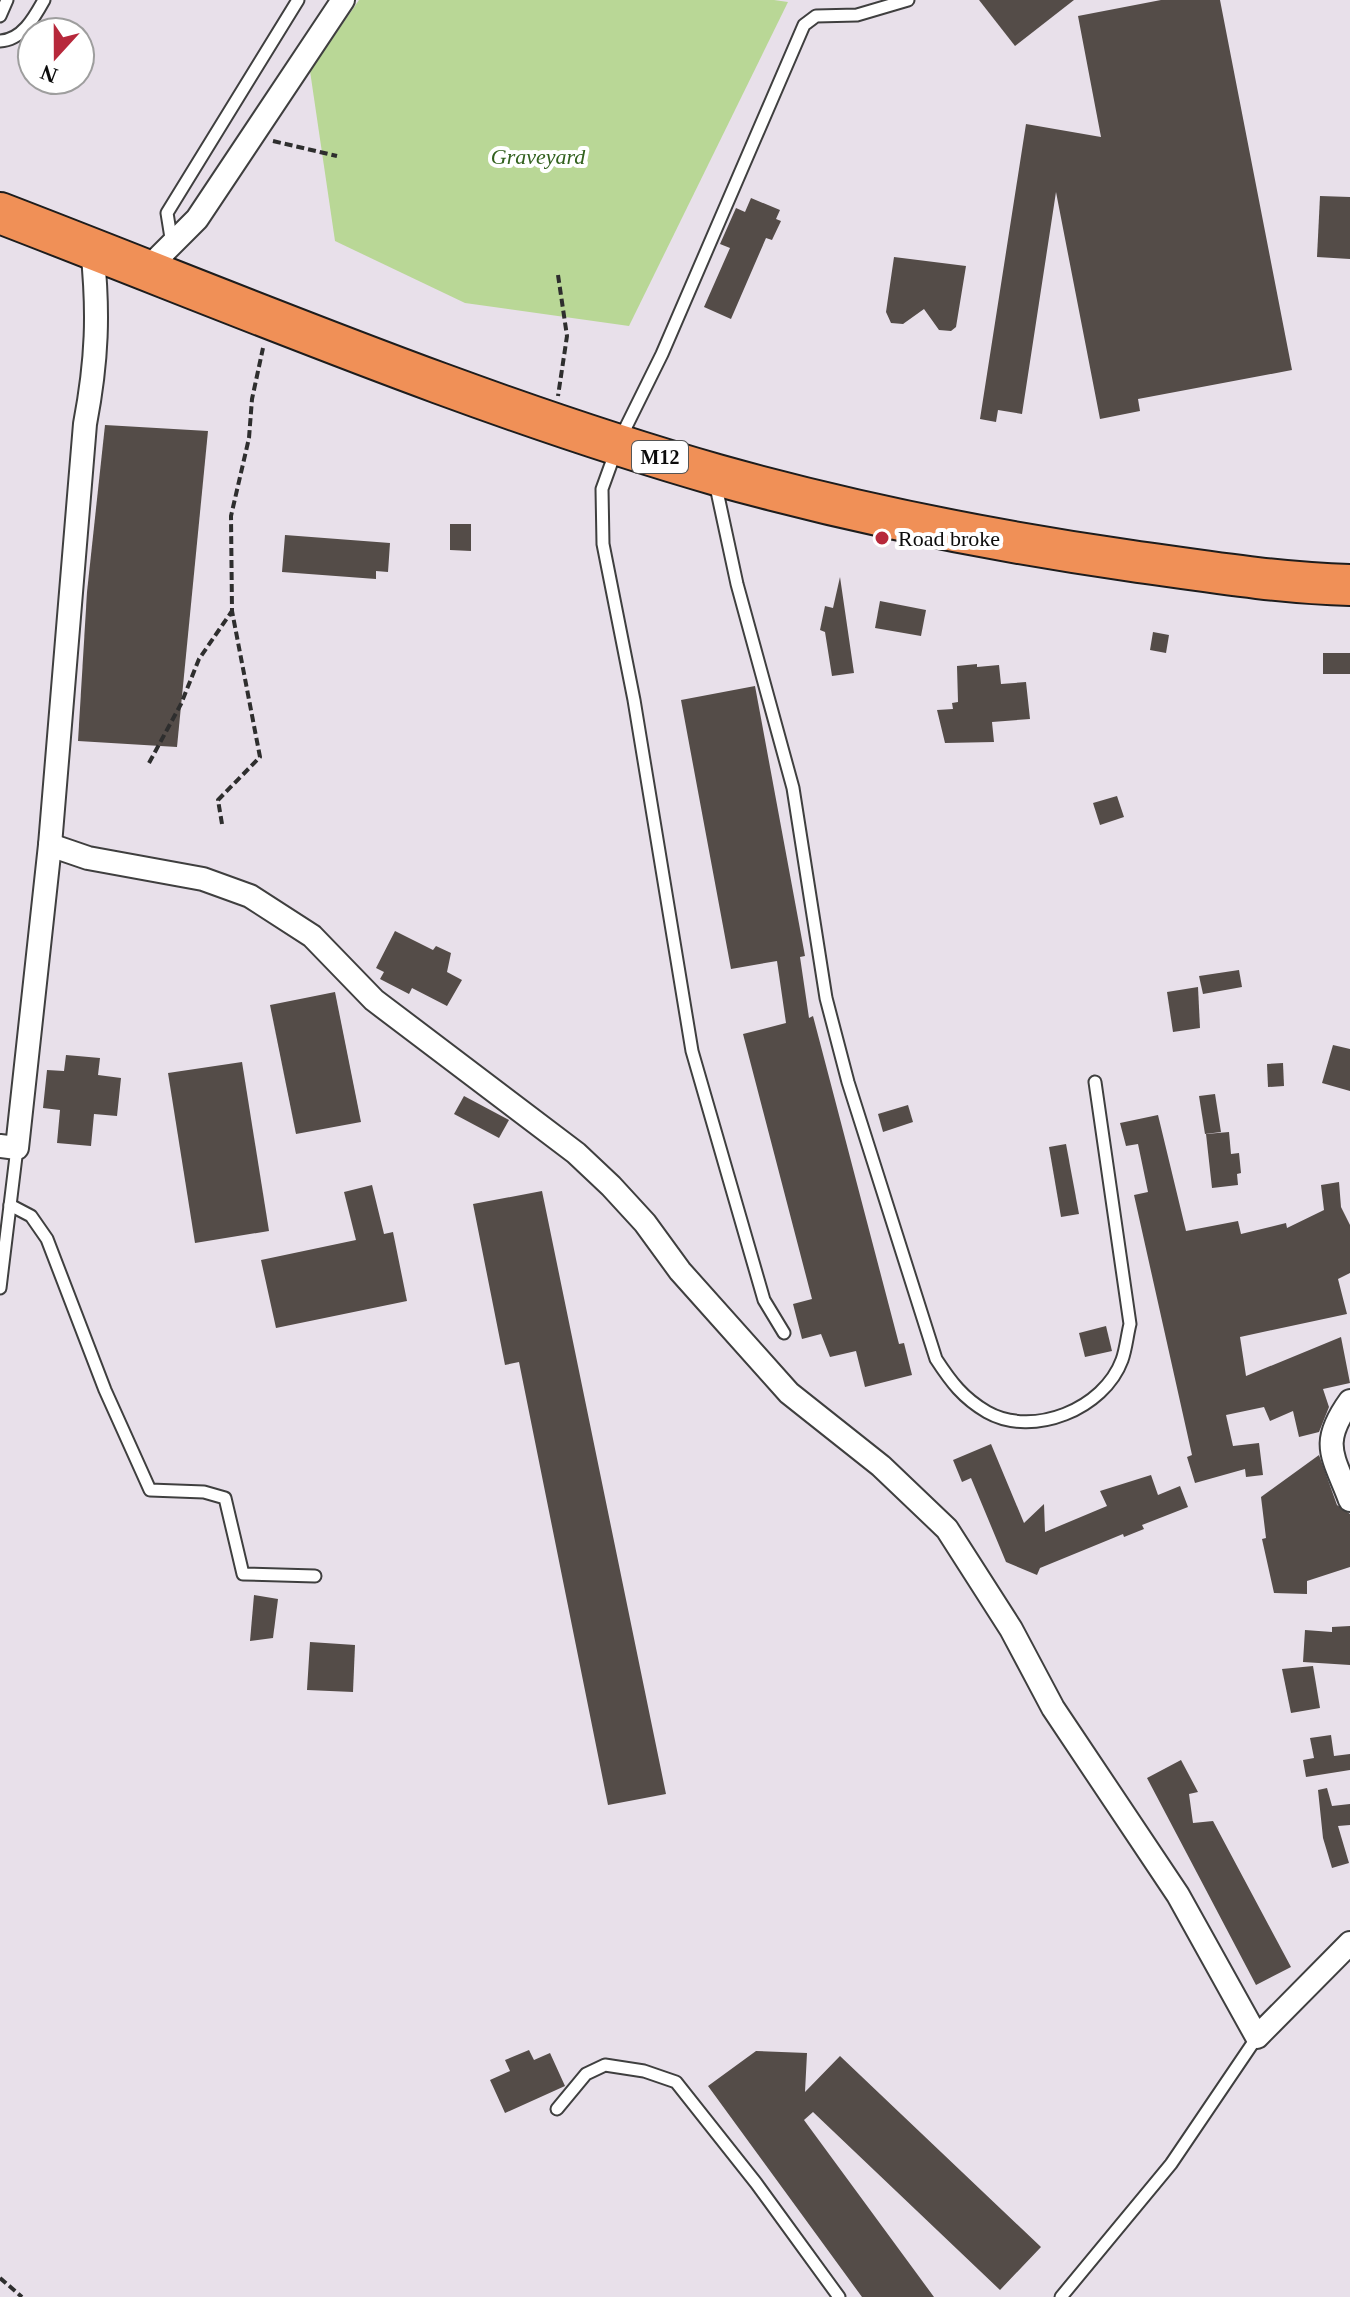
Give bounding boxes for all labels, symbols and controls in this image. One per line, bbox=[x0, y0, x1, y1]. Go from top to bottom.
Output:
north arrow bbox=[16, 16, 96, 96]
text: N bbox=[37, 60, 61, 89]
park label: Graveyard bbox=[491, 144, 586, 169]
road number: M12 bbox=[632, 441, 688, 473]
place label: Road broke bbox=[898, 526, 1000, 551]
marker: Road broke bbox=[873, 529, 891, 547]

